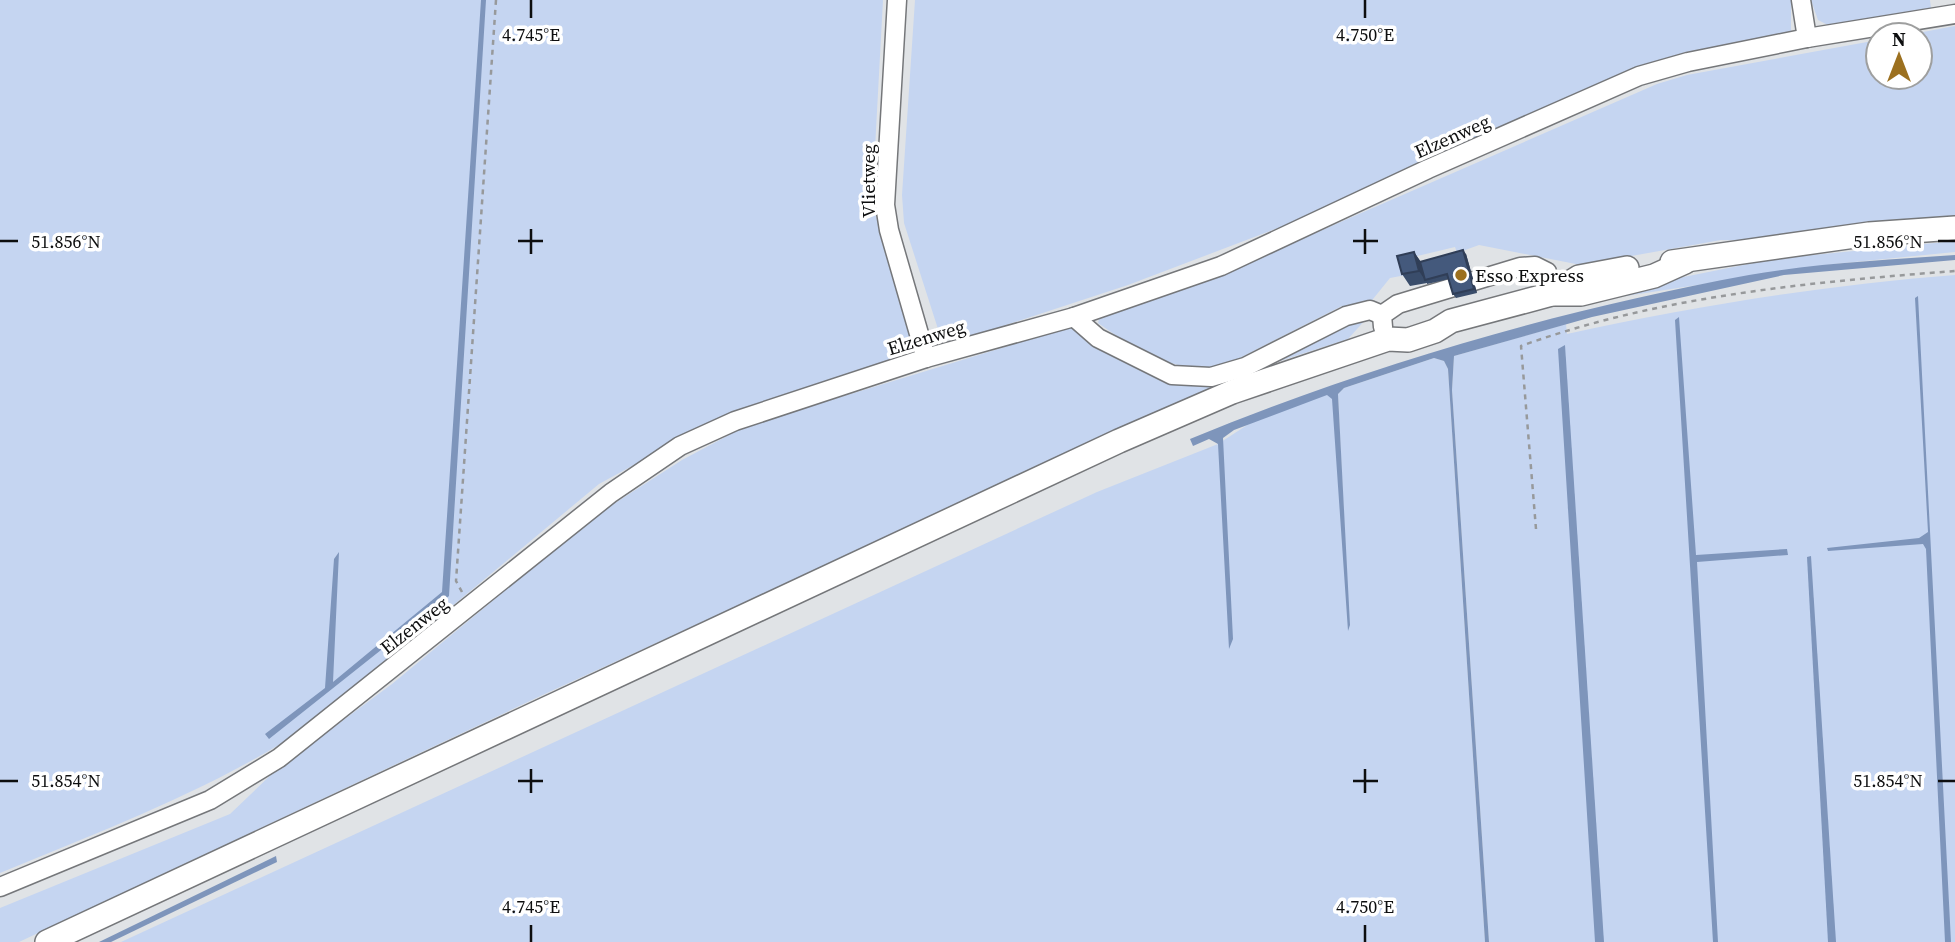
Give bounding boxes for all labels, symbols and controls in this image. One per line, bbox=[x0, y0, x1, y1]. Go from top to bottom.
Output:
north arrow bbox=[1864, 21, 1934, 91]
text: 4.745°E bbox=[502, 22, 560, 47]
text: 4.750°E bbox=[1336, 22, 1394, 47]
text: N bbox=[1892, 26, 1906, 52]
street label: Elzenweg bbox=[1410, 108, 1494, 164]
street label: Vlietweg bbox=[855, 144, 881, 218]
text: 51.856°N bbox=[31, 229, 101, 254]
text: 51.856°N bbox=[1853, 229, 1923, 254]
place label: Esso Express bbox=[1475, 262, 1584, 288]
marker: Esso Express bbox=[1453, 267, 1469, 283]
street label: Elzenweg bbox=[884, 313, 968, 361]
street label: Elzenweg bbox=[374, 590, 454, 660]
text: 51.854°N bbox=[31, 768, 101, 793]
text: 51.854°N bbox=[1853, 768, 1923, 793]
text: 4.745°E bbox=[502, 894, 560, 919]
text: 4.750°E bbox=[1336, 894, 1394, 919]

